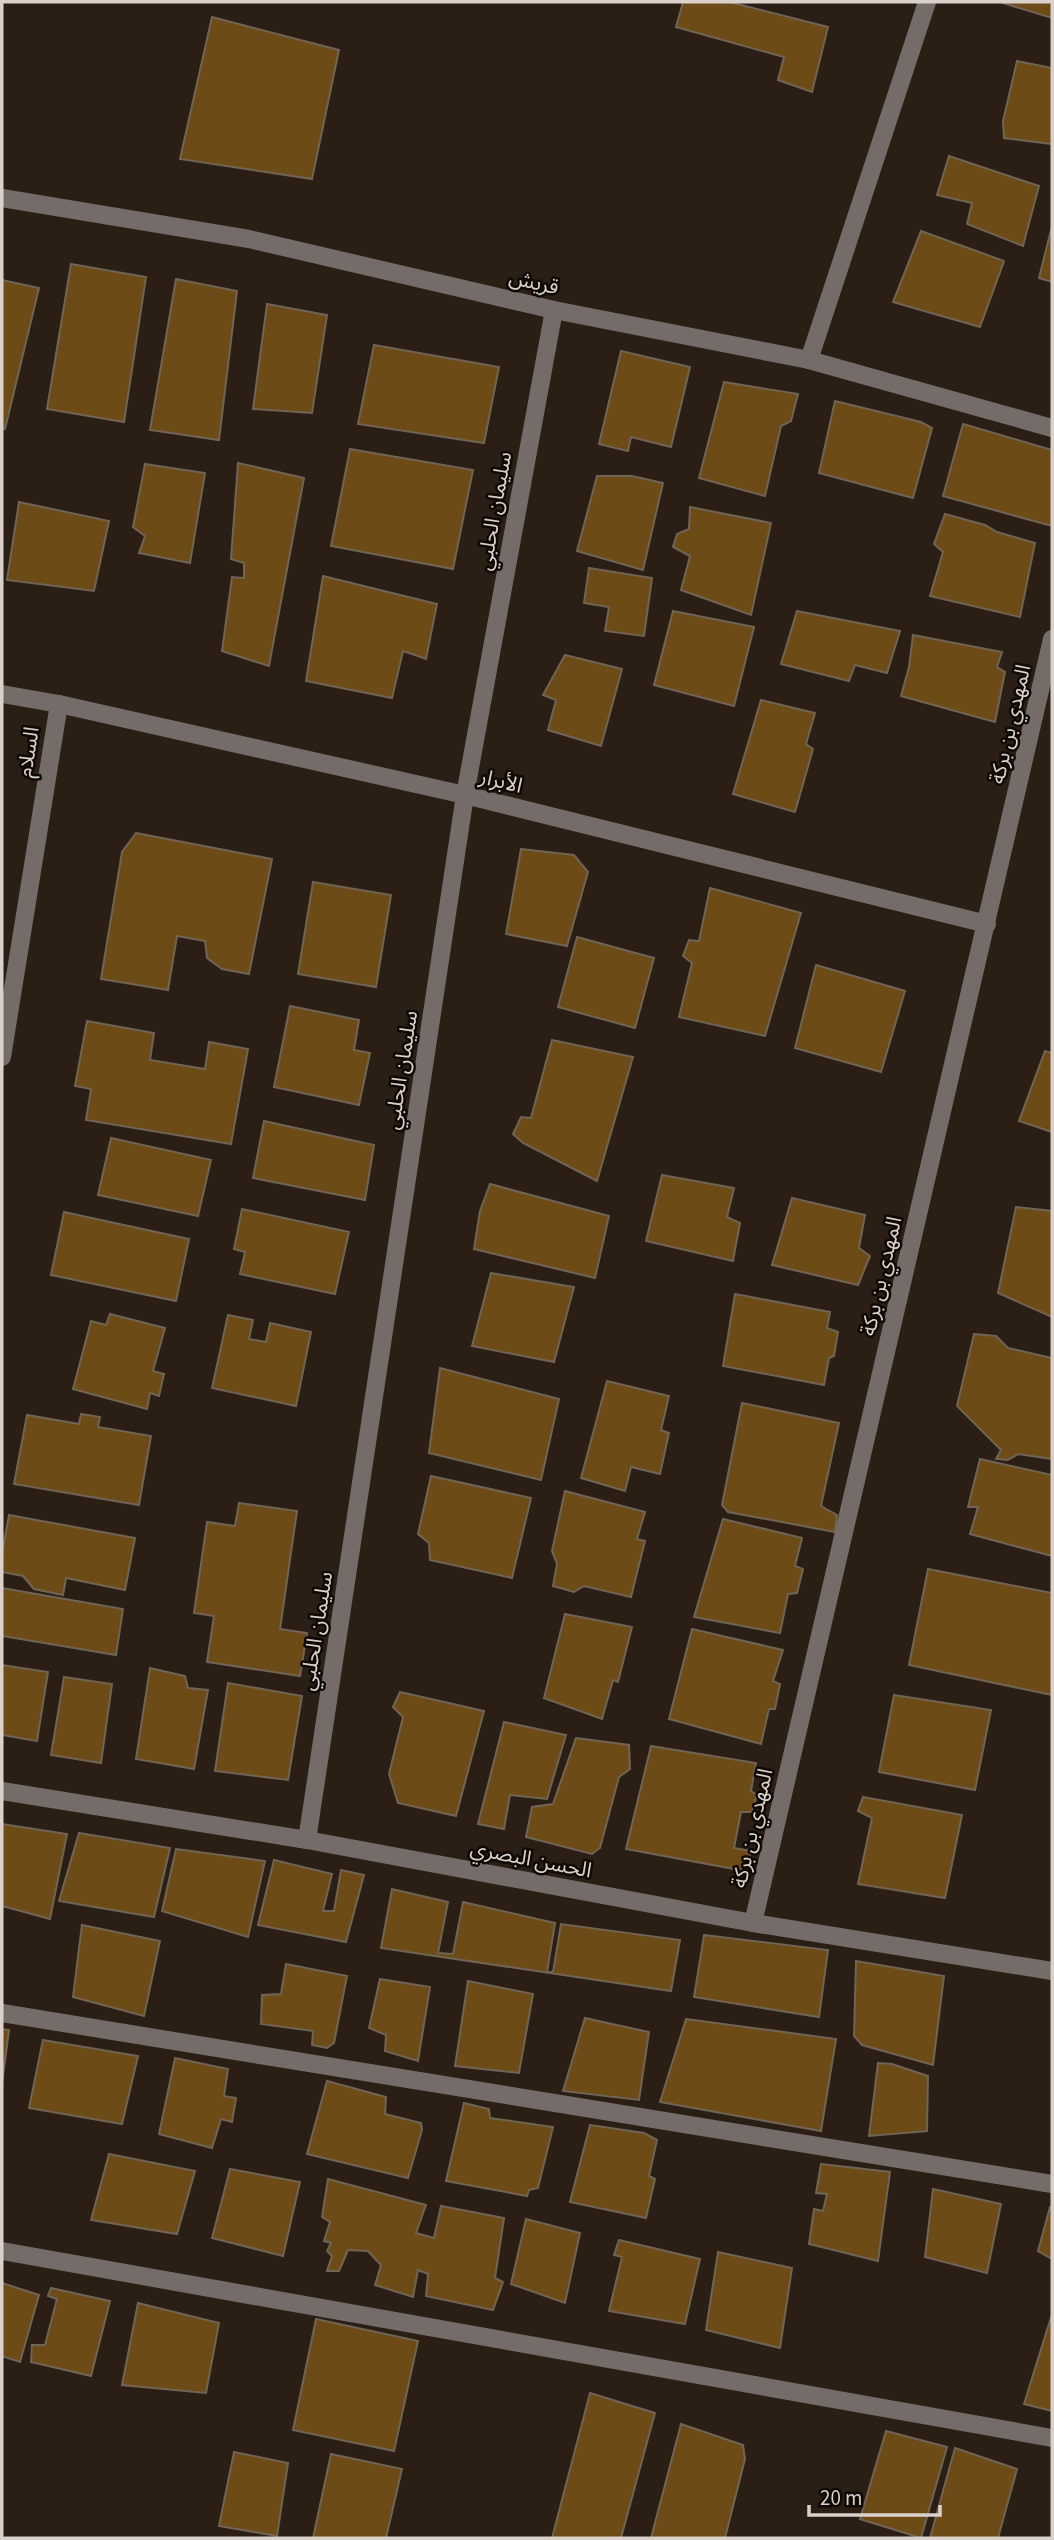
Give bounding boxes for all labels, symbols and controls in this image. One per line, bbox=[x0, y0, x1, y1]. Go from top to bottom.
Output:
street label: قريش bbox=[506, 262, 562, 302]
street label: سليمان الحلبي bbox=[469, 449, 520, 573]
street label: المهدي بن بركة bbox=[982, 661, 1039, 787]
street label: السلام bbox=[9, 724, 48, 780]
street label: الأبرار bbox=[475, 761, 526, 801]
street label: سليمان الحلبي bbox=[377, 1008, 426, 1132]
street label: المهدي بن بركة bbox=[853, 1213, 910, 1339]
street label: سليمان الحلبي bbox=[292, 1569, 341, 1693]
street label: المهدي بن بركة bbox=[724, 1765, 781, 1891]
street label: الحسن البصري bbox=[468, 1833, 594, 1886]
scale bar bbox=[809, 2474, 940, 2518]
text: 20 m bbox=[820, 2483, 862, 2513]

